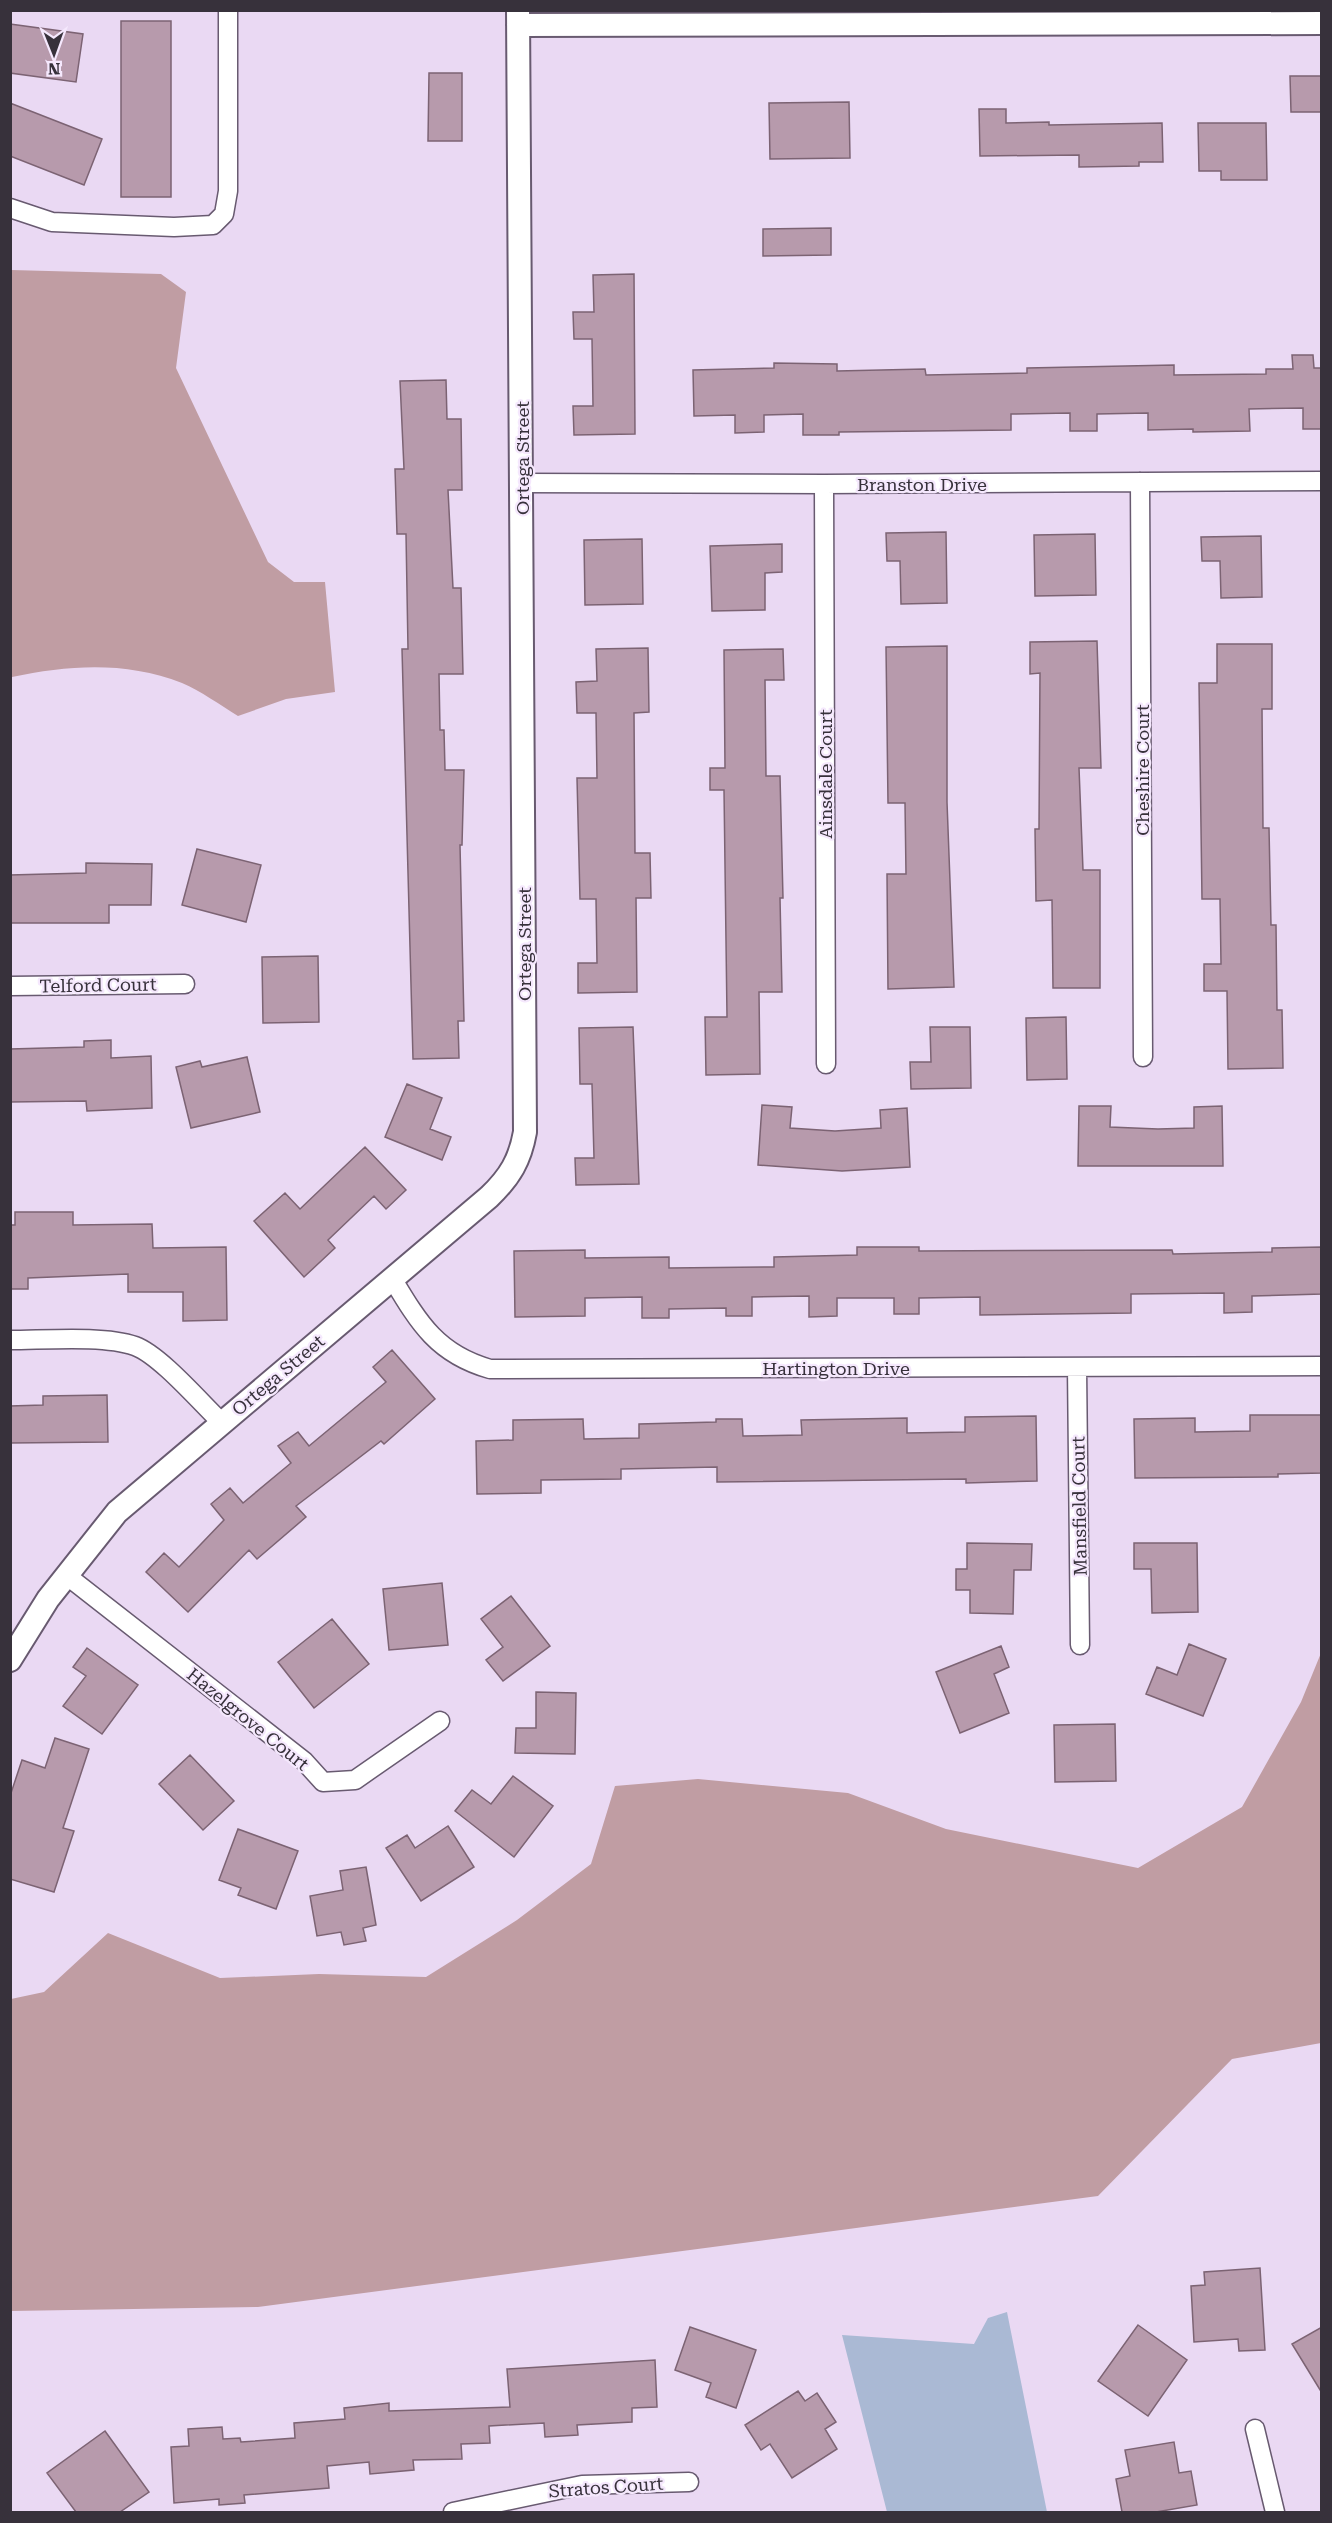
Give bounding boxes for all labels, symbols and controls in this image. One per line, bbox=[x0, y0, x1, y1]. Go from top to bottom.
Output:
north arrow bbox=[24, 24, 84, 84]
text: N bbox=[48, 59, 61, 78]
street label: Ortega Street bbox=[512, 401, 533, 515]
street label: Branston Drive bbox=[857, 474, 987, 495]
street label: Cheshire Court bbox=[1132, 704, 1153, 836]
street label: Ainsdale Court bbox=[815, 709, 836, 839]
street label: Ortega Street bbox=[514, 887, 535, 1001]
street label: Telford Court bbox=[39, 973, 157, 997]
street label: Ortega Street bbox=[228, 1330, 329, 1420]
street label: Hartington Drive bbox=[762, 1358, 910, 1379]
street label: Mansfield Court bbox=[1067, 1436, 1091, 1576]
street label: Hazelgrove Court bbox=[183, 1663, 313, 1775]
street label: Stratos Court bbox=[548, 2472, 664, 2501]

